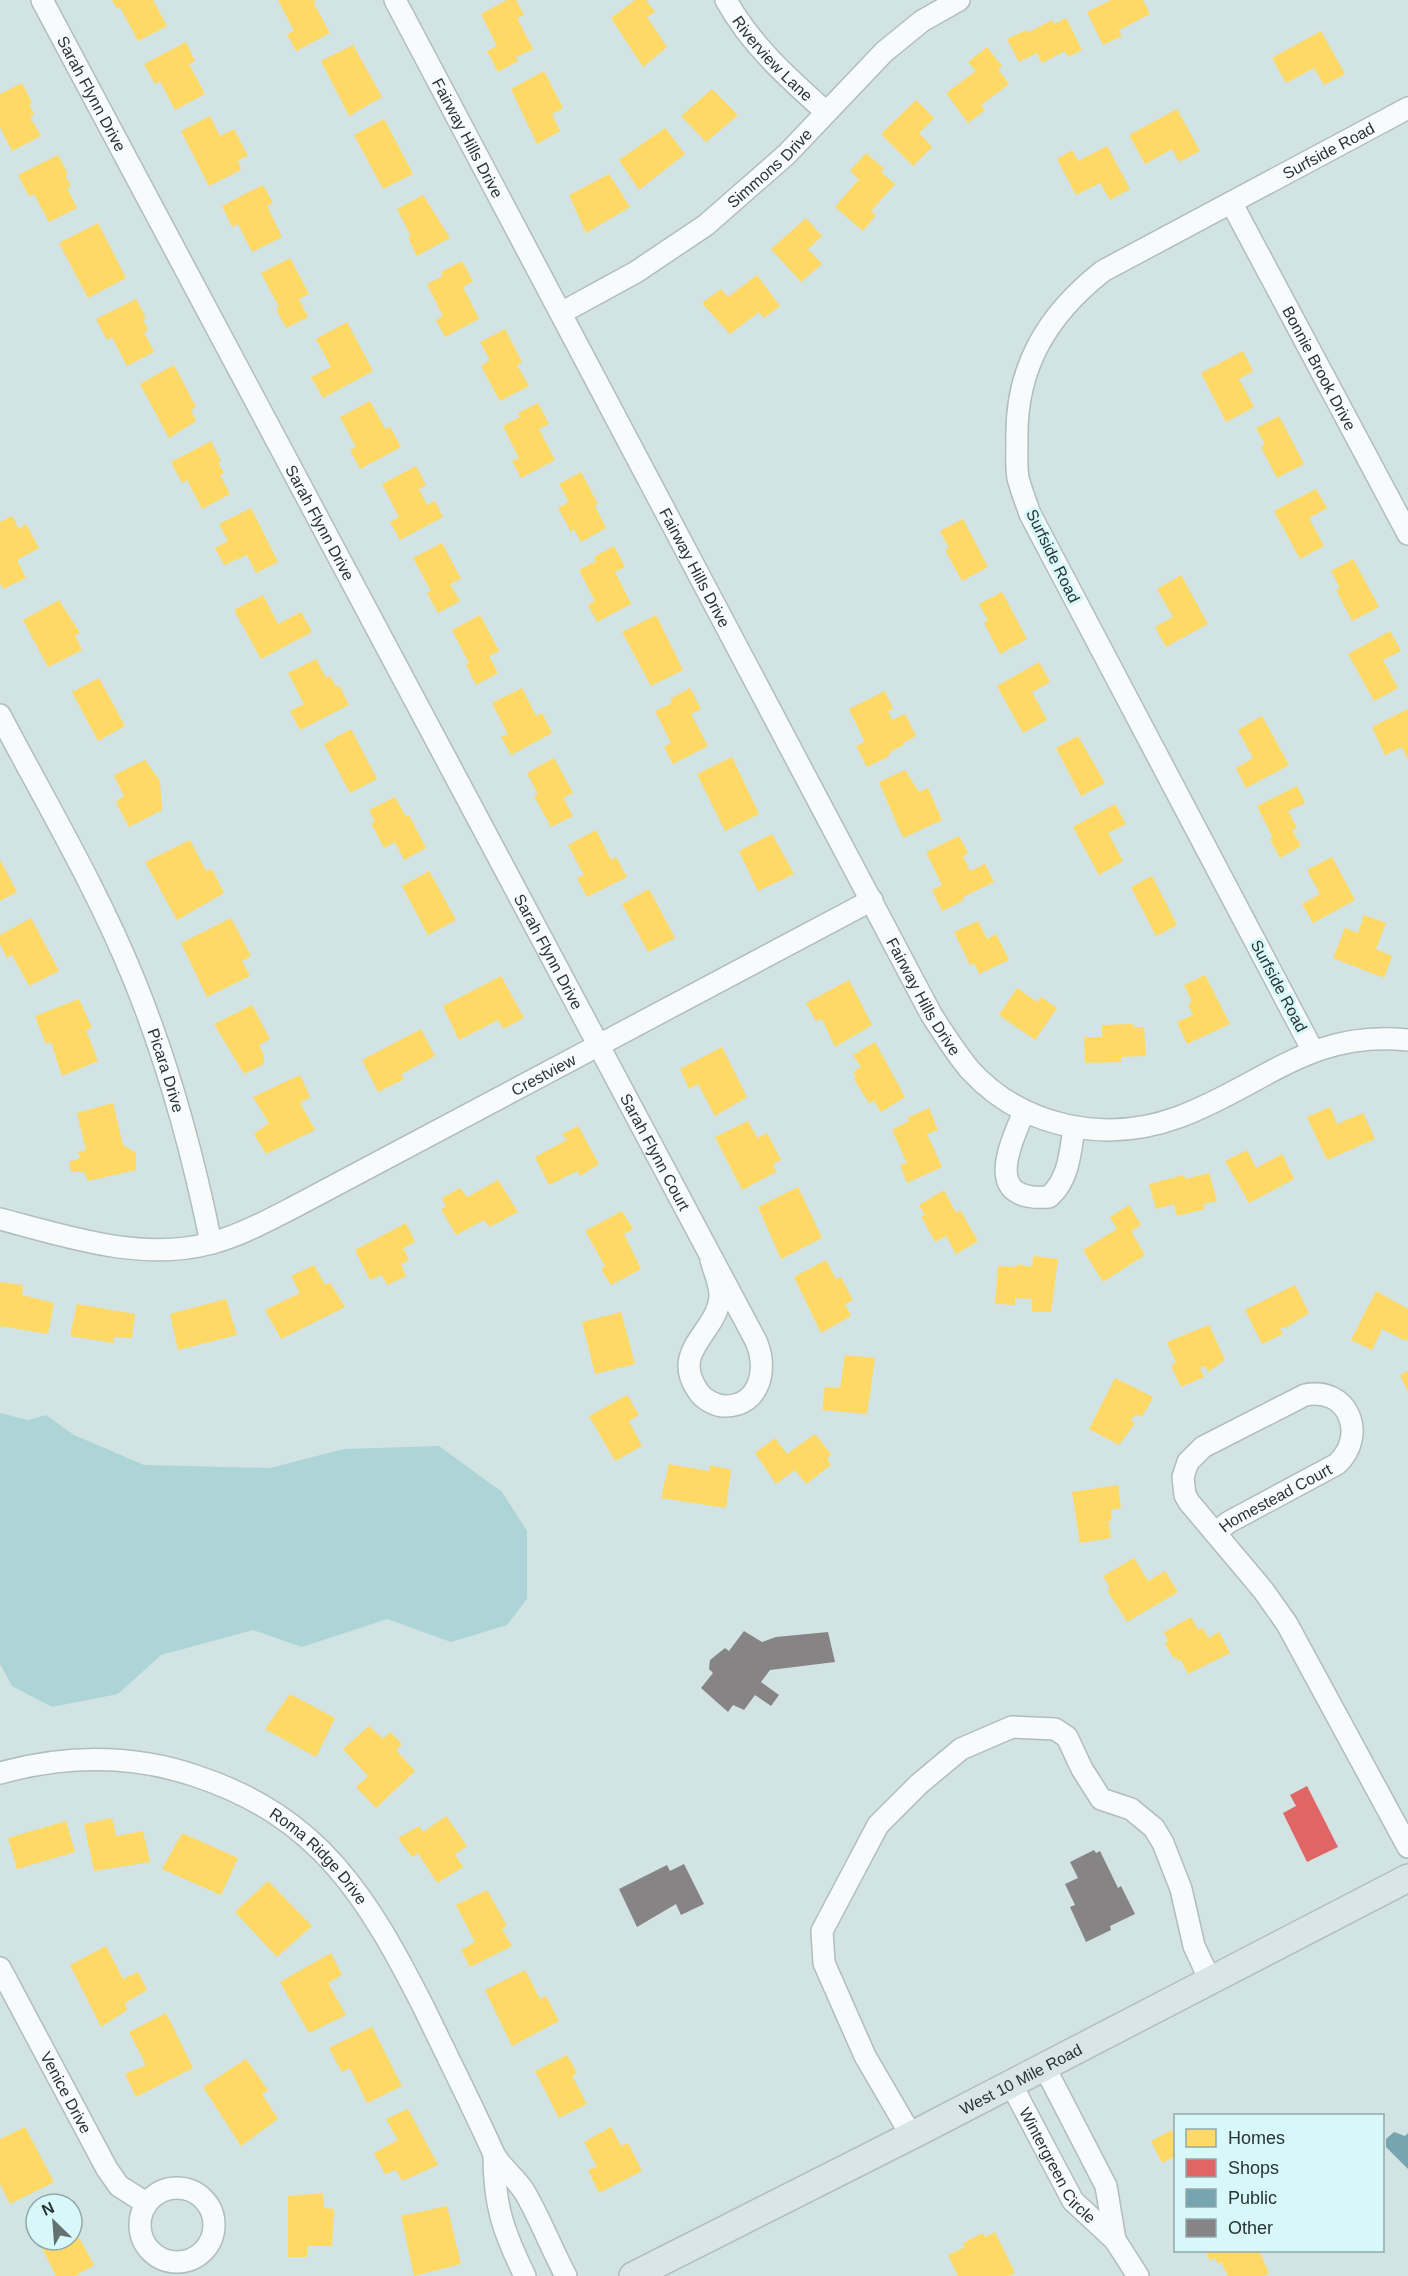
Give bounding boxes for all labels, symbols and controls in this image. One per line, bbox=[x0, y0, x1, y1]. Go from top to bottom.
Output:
street label: Riverview Lane bbox=[729, 13, 816, 104]
street label: Sarah Flynn Drive bbox=[54, 33, 129, 154]
street label: Fairway Hills Drive bbox=[429, 75, 506, 201]
street label: Surfside Road bbox=[1280, 119, 1377, 182]
street label: Simmons Drive bbox=[724, 125, 815, 211]
street label: Bonnie Brook Drive bbox=[1280, 303, 1360, 433]
street label: Sarah Flynn Drive bbox=[283, 462, 358, 583]
street label: Fairway Hills Drive bbox=[657, 505, 734, 630]
street label: Surfside Road bbox=[1023, 507, 1083, 605]
street label: Sarah Flynn Drive bbox=[511, 891, 586, 1012]
street label: Fairway Hills Drive bbox=[884, 935, 964, 1058]
street label: Surfside Road bbox=[1248, 937, 1310, 1035]
street label: Picara Drive bbox=[145, 1026, 188, 1114]
street label: Crestview bbox=[508, 1050, 579, 1099]
street label: Sarah Flynn Court bbox=[617, 1091, 694, 1214]
street label: Homestead Court bbox=[1215, 1460, 1335, 1535]
street label: Roma Ridge Drive bbox=[267, 1804, 371, 1908]
street label: West 10 Mile Road bbox=[957, 2040, 1085, 2117]
street label: Venice Drive bbox=[38, 2049, 95, 2136]
street label: Wintergreen Circle bbox=[1016, 2104, 1099, 2226]
legend bbox=[1174, 2114, 1384, 2252]
text: Homes bbox=[1228, 2128, 1285, 2148]
text: Shops bbox=[1228, 2158, 1279, 2178]
text: Public bbox=[1228, 2188, 1277, 2208]
north arrow bbox=[24, 2192, 84, 2252]
text: N bbox=[39, 2199, 57, 2219]
text: Other bbox=[1228, 2218, 1273, 2238]

